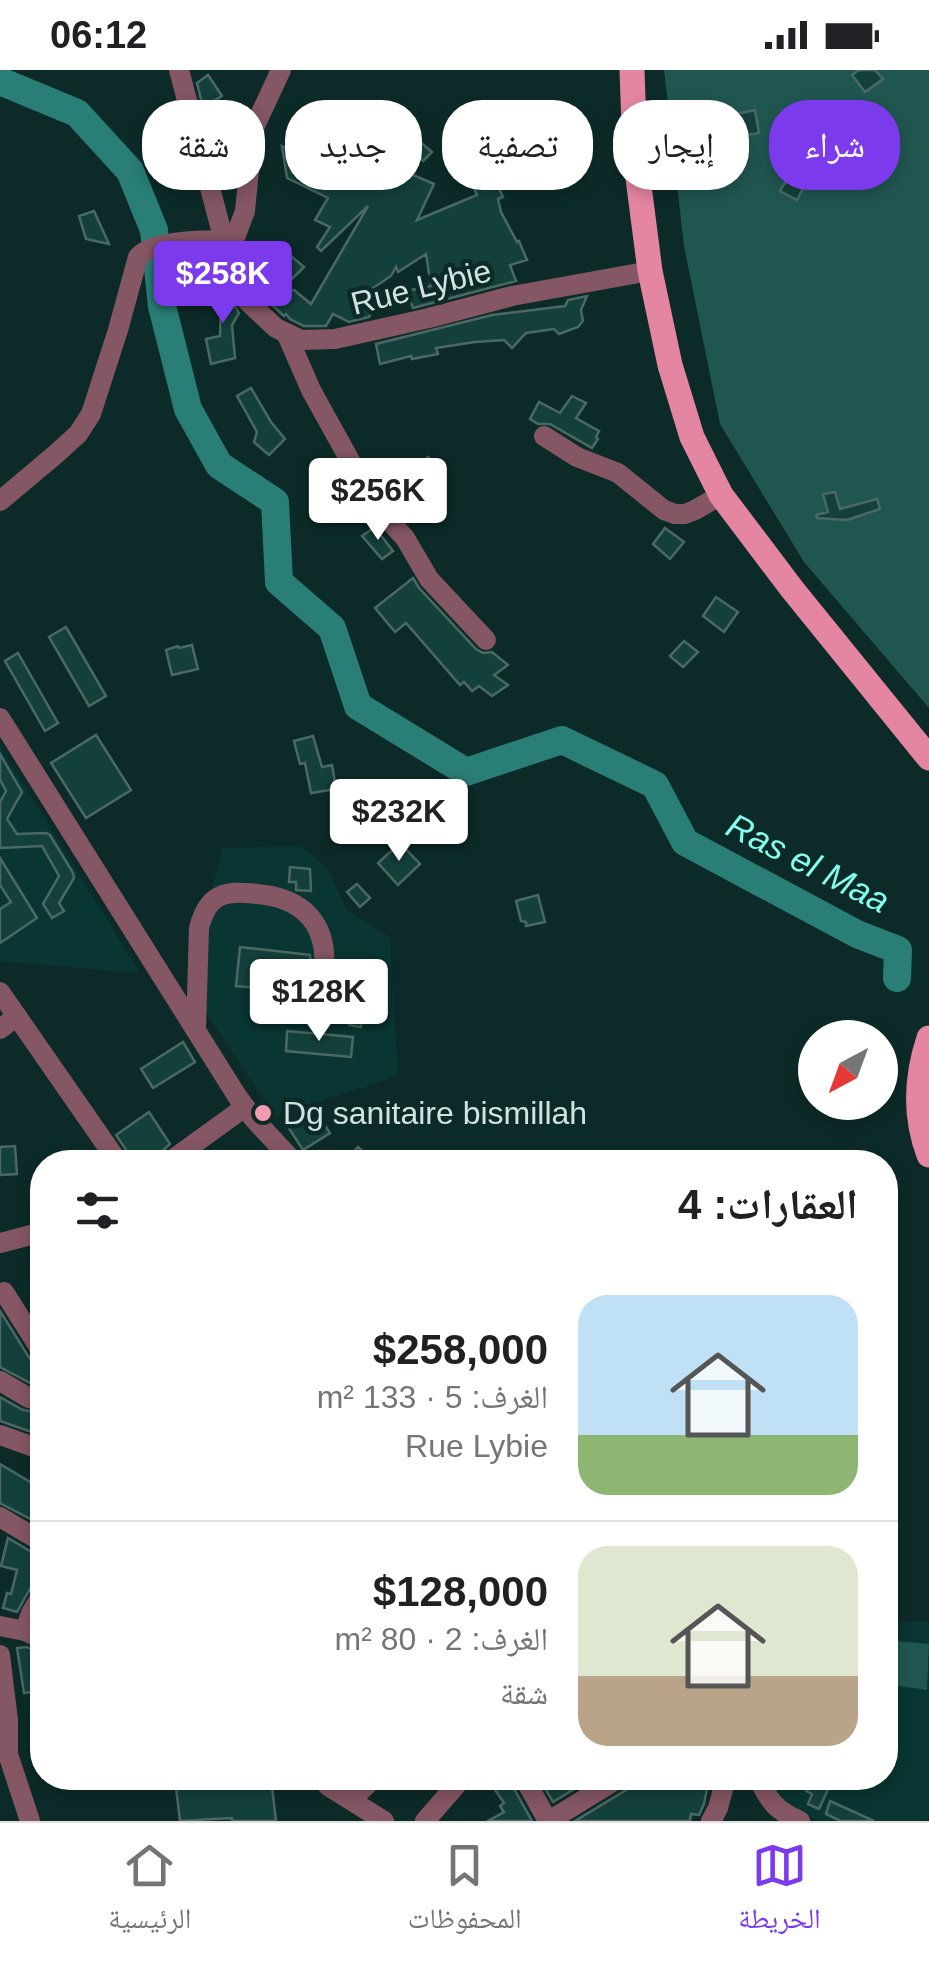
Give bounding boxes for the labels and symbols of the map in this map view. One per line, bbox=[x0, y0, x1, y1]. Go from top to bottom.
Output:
pin: $258K bbox=[153, 241, 293, 326]
street label: Rue Lybie bbox=[347, 252, 495, 322]
pin: $256K bbox=[308, 458, 448, 543]
pin: $232K bbox=[329, 779, 469, 864]
water label: Ras el Maa bbox=[721, 805, 896, 920]
pin: $128K bbox=[249, 959, 389, 1044]
north arrow bbox=[798, 1020, 898, 1120]
place label: Dg sanitaire bismillah bbox=[283, 1095, 587, 1131]
marker: Dg sanitaire bismillah bbox=[252, 1102, 274, 1124]

